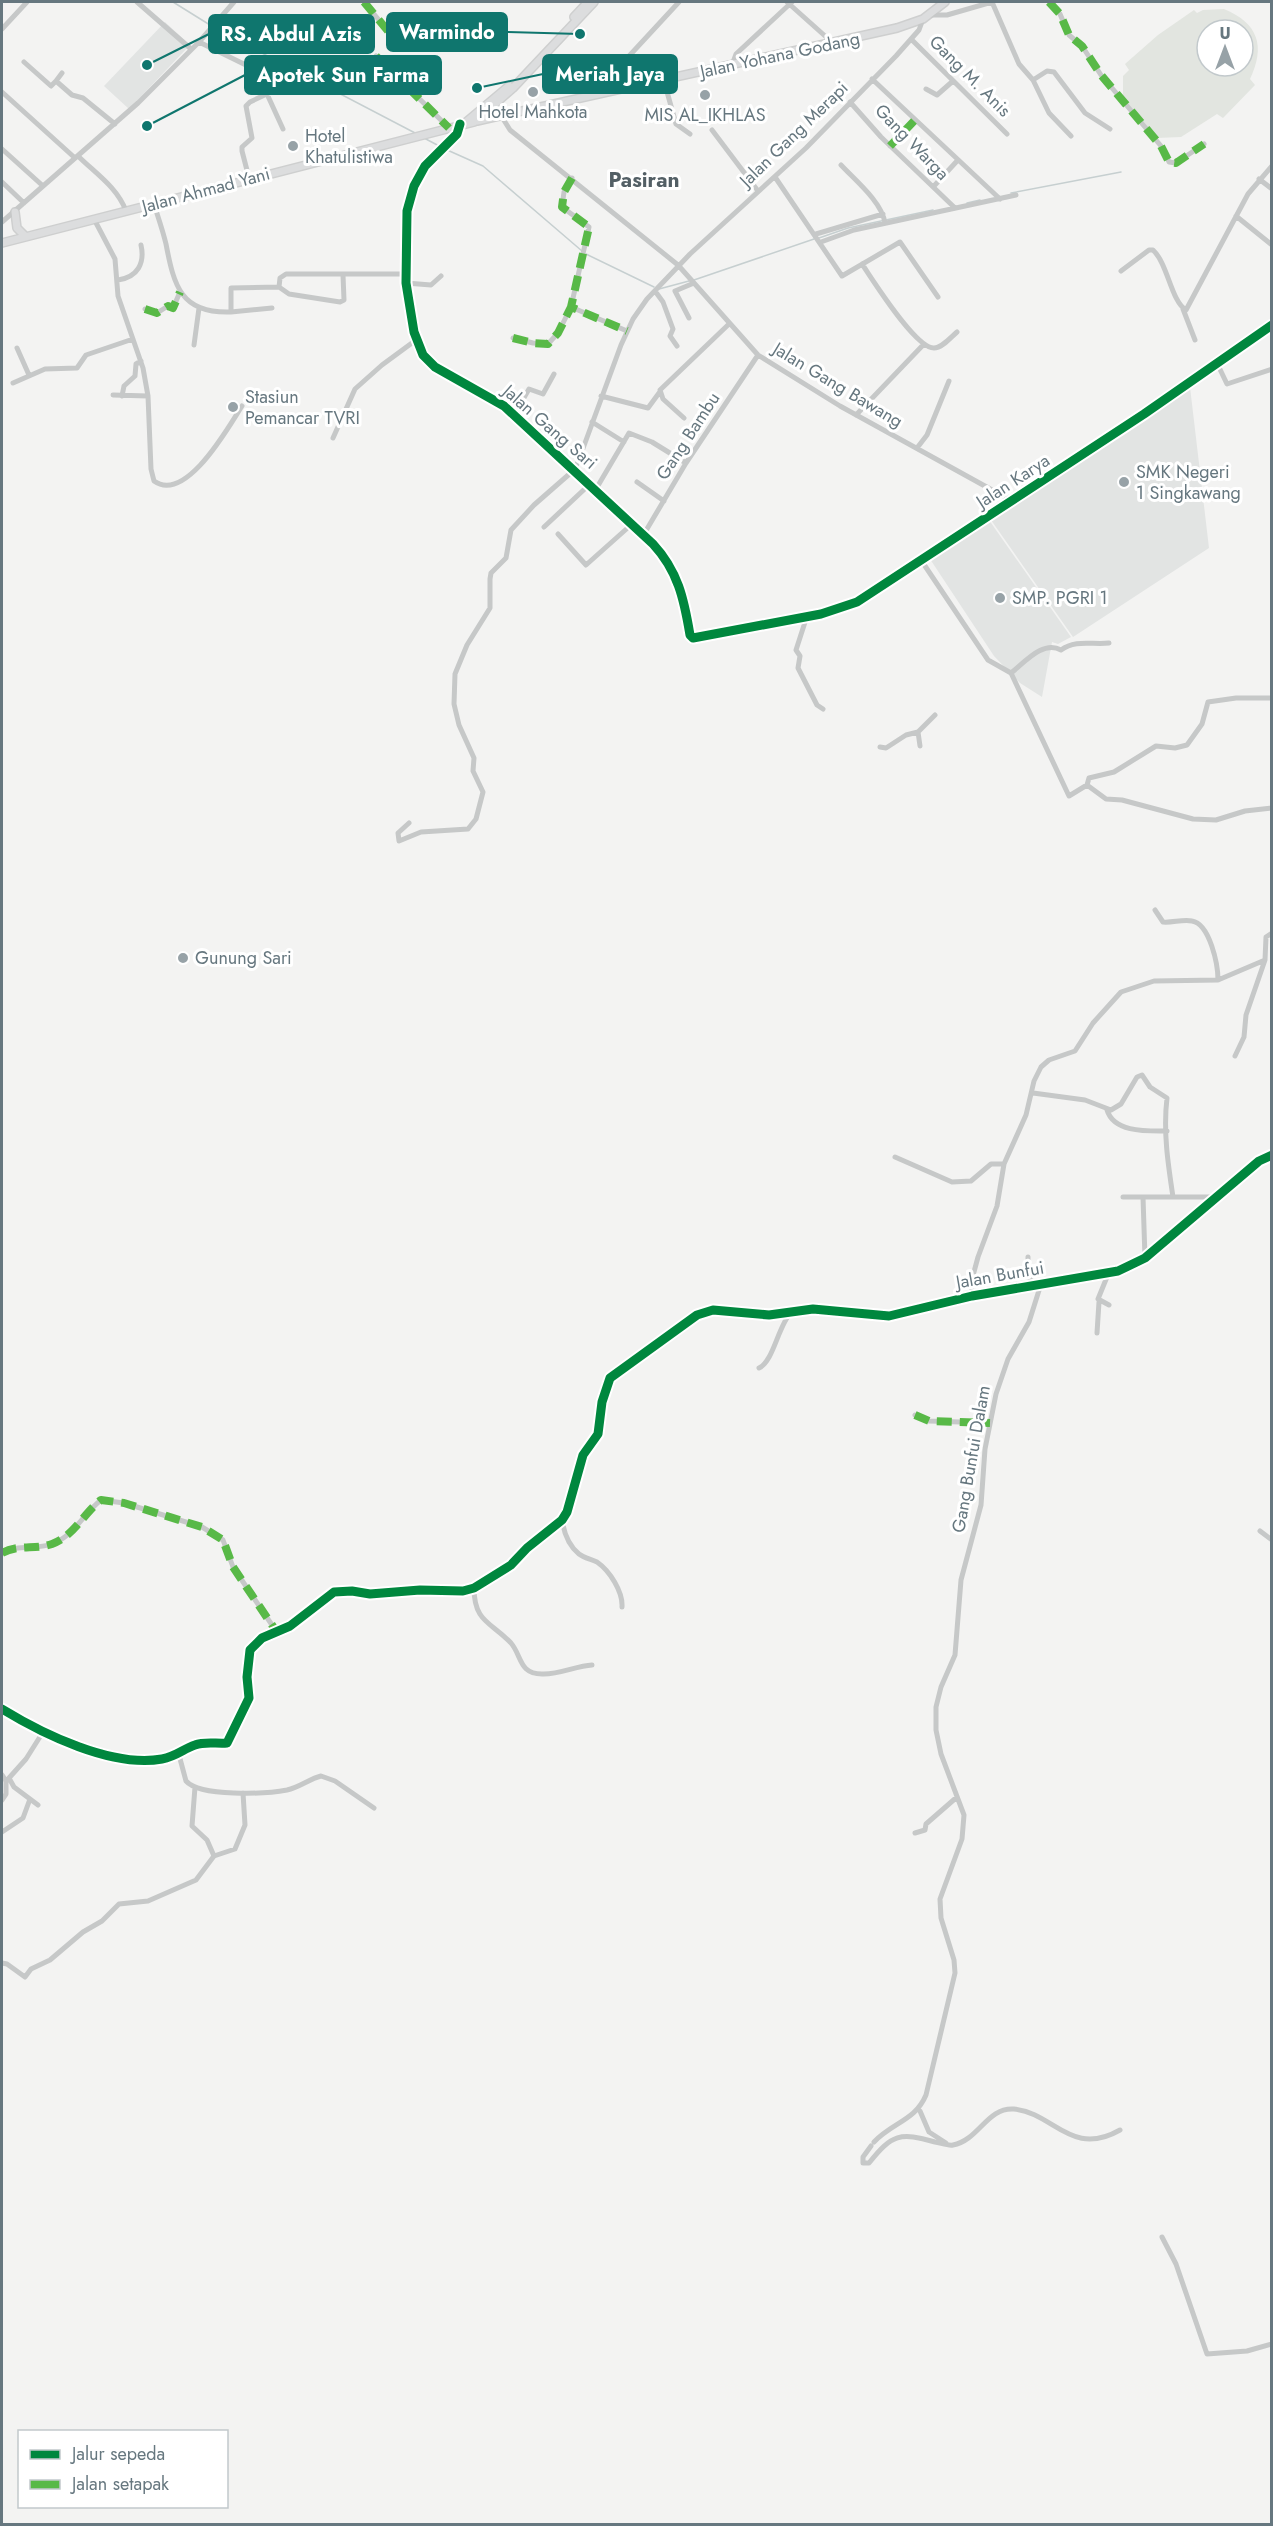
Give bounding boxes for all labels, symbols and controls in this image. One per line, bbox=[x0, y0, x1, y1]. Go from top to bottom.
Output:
callout: Warmindo bbox=[387, 13, 507, 51]
callout: RS. Abdul Azis bbox=[209, 15, 374, 53]
text: Warmindo bbox=[399, 18, 495, 47]
north arrow bbox=[1195, 18, 1255, 78]
text: RS. Abdul Azis bbox=[221, 20, 361, 49]
text: U bbox=[1219, 22, 1231, 45]
street label: Jalan Yohana Godang bbox=[696, 25, 862, 85]
street label: Gang M. Anis bbox=[923, 29, 1017, 123]
callout: Meriah Jaya bbox=[543, 55, 677, 93]
callout: Apotek Sun Farma bbox=[245, 56, 441, 94]
text: Meriah Jaya bbox=[555, 60, 665, 89]
text: Apotek Sun Farma bbox=[256, 61, 429, 90]
street label: Jalan Gang Merapi bbox=[732, 75, 854, 194]
marker: Hotel Mahkota bbox=[526, 85, 540, 99]
marker: MIS AL_IKHLAS bbox=[698, 88, 712, 102]
street label: Gang Warga bbox=[869, 98, 955, 186]
place label: Hotel Mahkota bbox=[479, 99, 587, 125]
place label: MIS AL_IKHLAS bbox=[644, 102, 766, 128]
place label: Hotel Khatulistiwa bbox=[305, 123, 393, 170]
marker: Hotel Khatulistiwa bbox=[286, 139, 300, 153]
street label: Jalan Ahmad Yani bbox=[137, 160, 273, 220]
district label: Pasiran bbox=[608, 165, 680, 195]
street label: Jalan Gang Bawang bbox=[766, 335, 908, 434]
street label: Jalan Gang Sari bbox=[496, 377, 603, 475]
place label: Stasiun Pemancar TVRI bbox=[245, 384, 360, 431]
street label: Gang Bambu bbox=[650, 387, 726, 485]
marker: Stasiun Pemancar TVRI bbox=[226, 400, 240, 414]
street label: Jalan Karya bbox=[970, 448, 1055, 516]
place label: SMK Negeri 1 Singkawang bbox=[1136, 459, 1241, 506]
marker: SMK Negeri 1 Singkawang bbox=[1117, 475, 1131, 489]
place label: SMP. PGRI 1 bbox=[1012, 585, 1108, 611]
marker: SMP. PGRI 1 bbox=[993, 591, 1007, 605]
place label: Gunung Sari bbox=[195, 945, 292, 971]
marker: Gunung Sari bbox=[176, 951, 190, 965]
street label: Jalan Bunfui bbox=[952, 1254, 1046, 1296]
street label: Gang Bunfui Dalam bbox=[945, 1383, 997, 1535]
legend bbox=[18, 2430, 228, 2508]
text: Jalur sepeda bbox=[70, 2441, 165, 2467]
text: Jalan setapak bbox=[70, 2471, 169, 2497]

